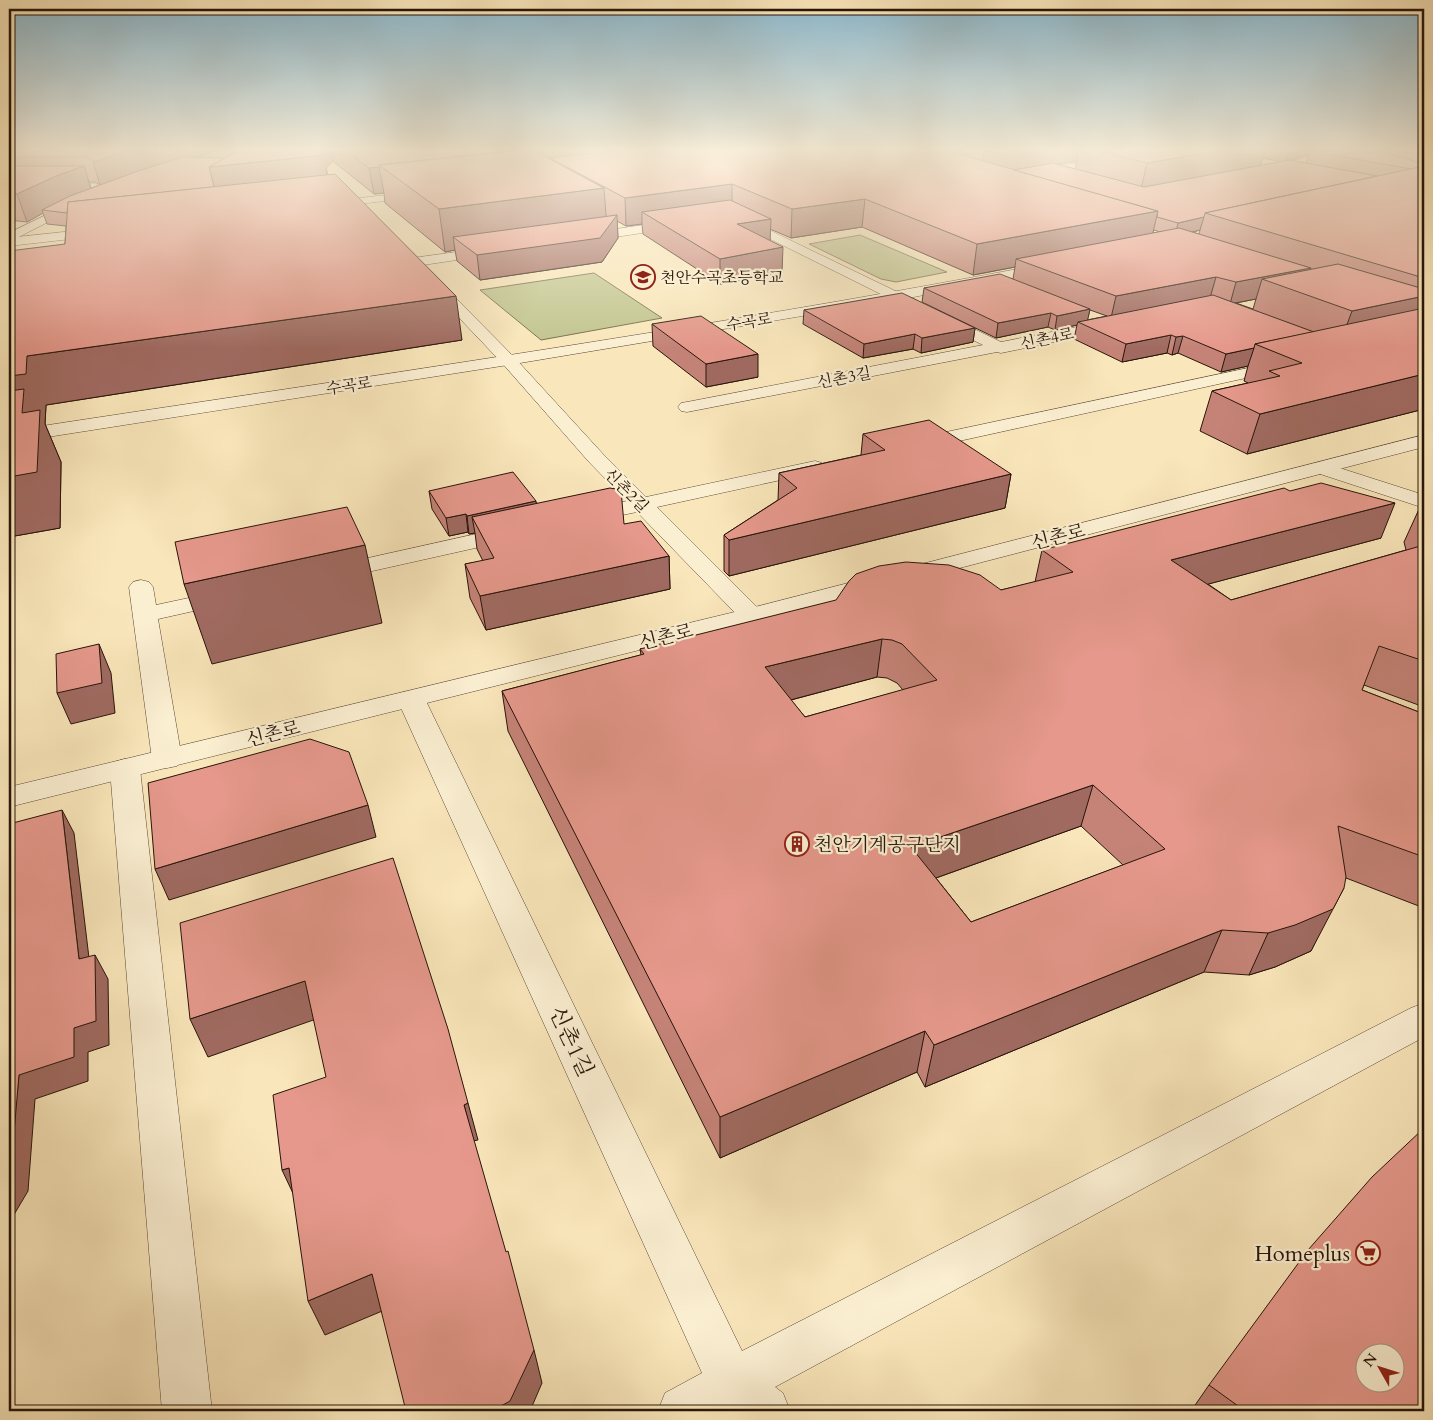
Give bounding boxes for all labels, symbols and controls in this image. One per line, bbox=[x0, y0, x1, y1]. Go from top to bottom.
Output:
school or university icon: 천안수곡초등학교 bbox=[630, 264, 656, 290]
place label: 천안수곡초등학교 bbox=[660, 267, 784, 289]
street label: 수곡로 bbox=[725, 307, 774, 336]
street label: 신촌4로 bbox=[1018, 322, 1077, 355]
street label: 신촌3길 bbox=[815, 362, 873, 394]
street label: 수곡로 bbox=[325, 371, 374, 400]
street label: 신촌2길 bbox=[599, 464, 653, 518]
street label: 신촌로 bbox=[1028, 518, 1088, 556]
street label: 신촌로 bbox=[636, 618, 696, 656]
street label: 신촌로 bbox=[243, 715, 303, 753]
building icon: 천안기계공구단지 bbox=[784, 831, 810, 857]
place label: 천안기계공구단지 bbox=[814, 832, 961, 858]
street label: 신촌1길 bbox=[542, 1001, 601, 1082]
place label: Homeplus bbox=[1254, 1239, 1350, 1269]
supermarket icon: Homeplus bbox=[1355, 1240, 1381, 1266]
north arrow bbox=[1356, 1342, 1406, 1392]
text: N bbox=[1359, 1349, 1381, 1371]

